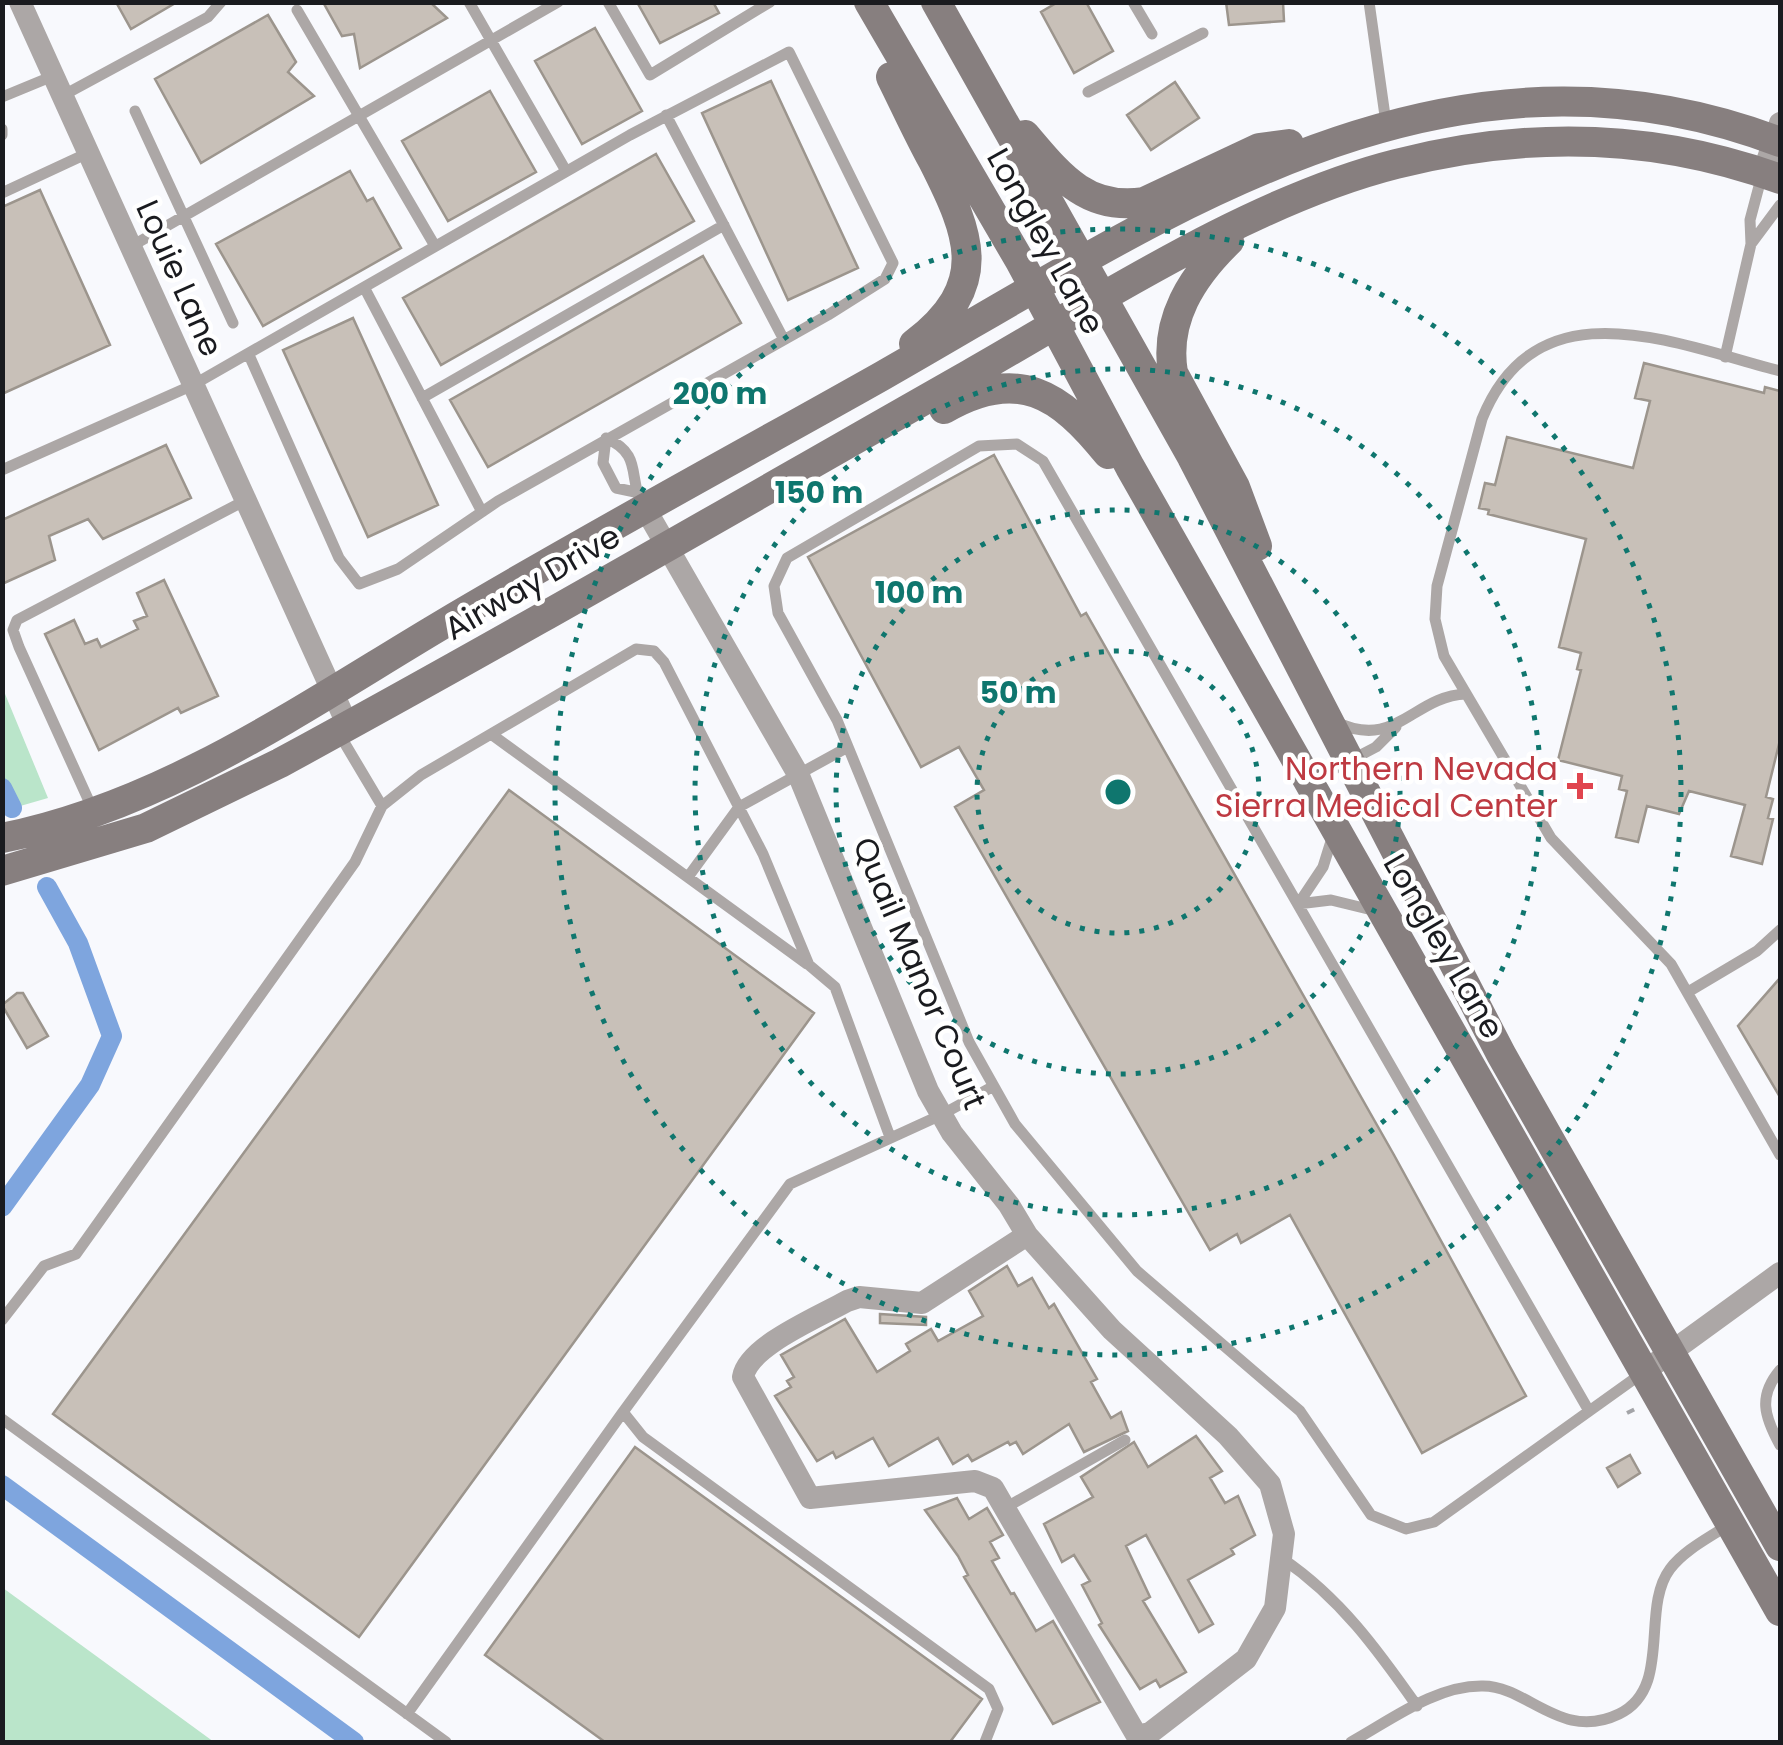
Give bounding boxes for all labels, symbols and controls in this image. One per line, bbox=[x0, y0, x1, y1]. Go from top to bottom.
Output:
street label: Longley Lane bbox=[976, 140, 1116, 342]
street label: Louie Lane bbox=[126, 193, 234, 363]
text: 200 m bbox=[673, 372, 767, 415]
text: 150 m bbox=[775, 471, 863, 514]
street label: Airway Drive bbox=[436, 514, 628, 650]
text: 100 m bbox=[875, 571, 963, 614]
text: 50 m bbox=[979, 671, 1057, 714]
place label: Northern Nevada Sierra Medical Center bbox=[1215, 746, 1558, 828]
marker: Northern Nevada Sierra Medical Center bbox=[1567, 773, 1593, 799]
centre of rings bbox=[1100, 774, 1136, 810]
street label: Quail Manor Court bbox=[842, 830, 998, 1116]
street label: Longley Lane bbox=[1373, 845, 1515, 1047]

